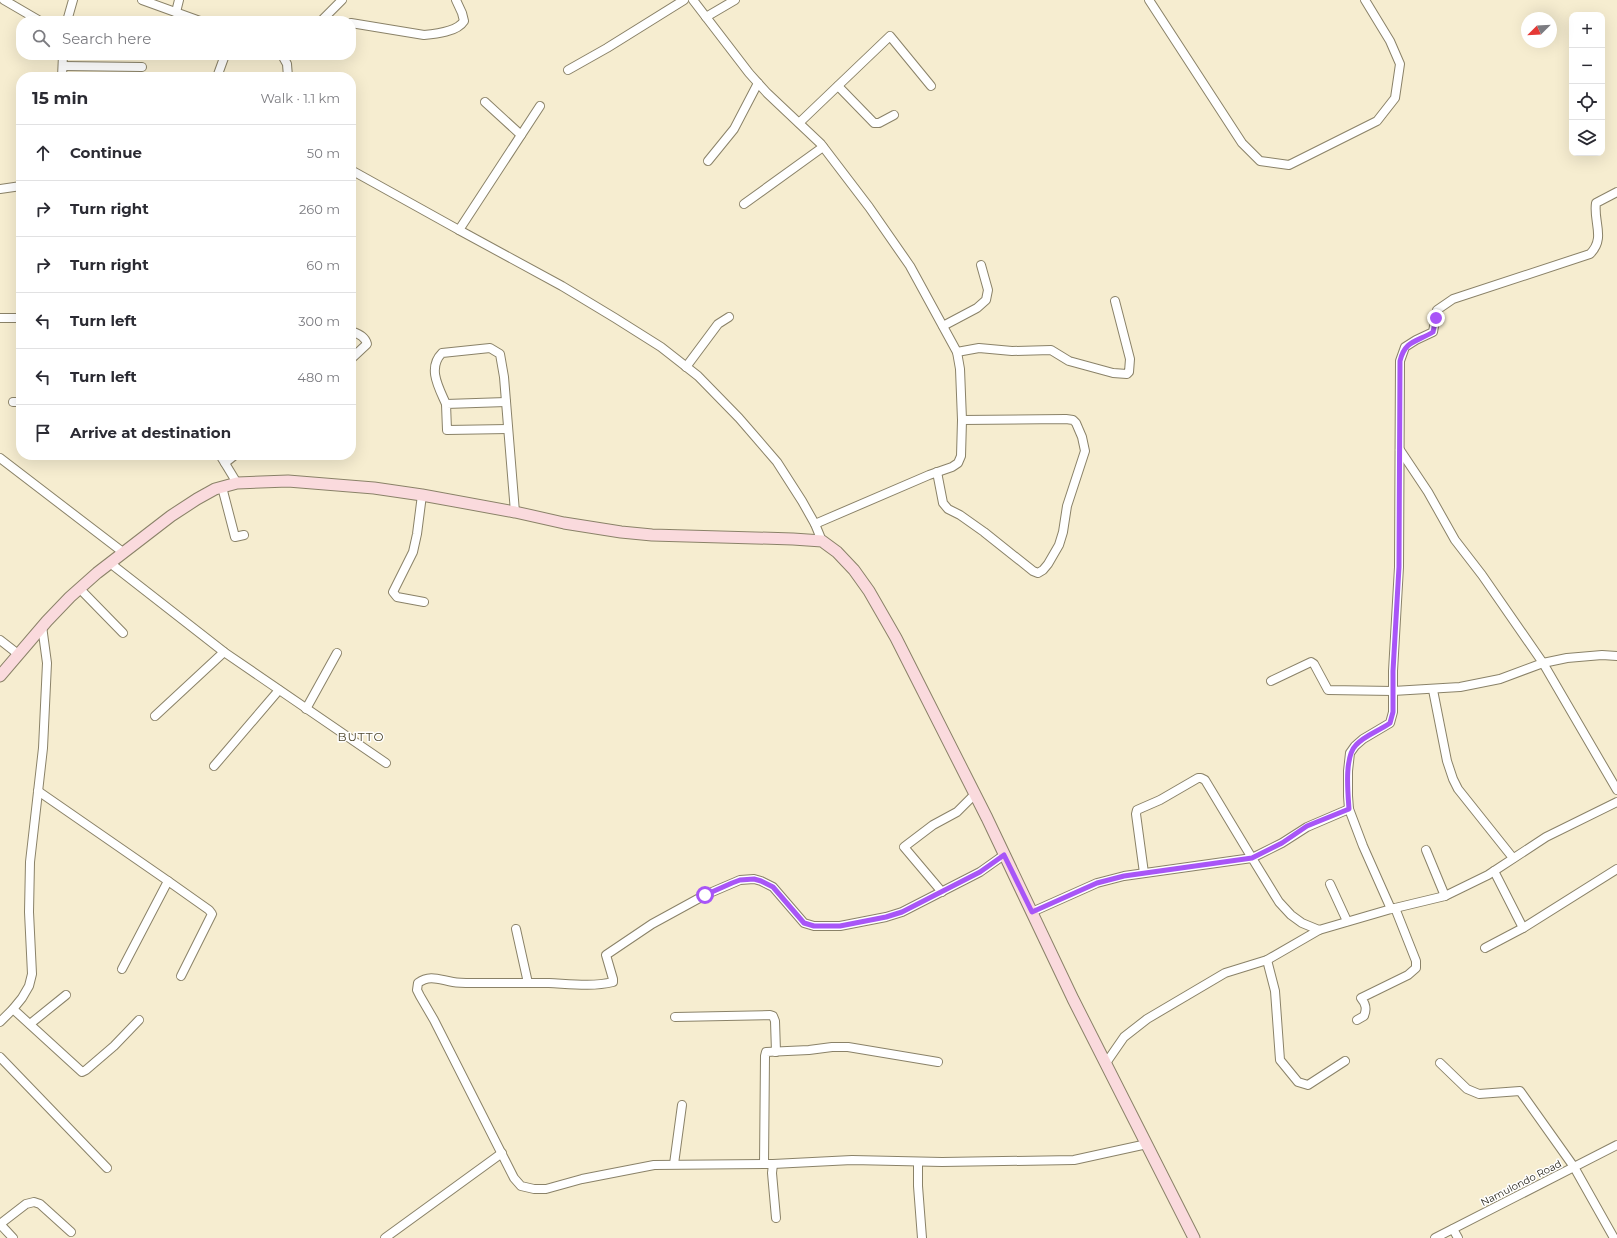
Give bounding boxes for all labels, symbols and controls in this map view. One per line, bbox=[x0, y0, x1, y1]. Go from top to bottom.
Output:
north arrow bbox=[1521, 12, 1557, 48]
map controls bbox=[1569, 12, 1605, 156]
button: + bbox=[1569, 12, 1605, 48]
search box bbox=[16, 16, 356, 60]
icon: search bbox=[30, 27, 52, 49]
text: Search here bbox=[62, 29, 151, 48]
button: − bbox=[1569, 48, 1605, 84]
button: locate bbox=[1569, 84, 1605, 120]
text: 15 min bbox=[32, 88, 88, 108]
text: Walk · 1.1 km bbox=[260, 90, 340, 106]
button: layers bbox=[1569, 120, 1605, 156]
icon: ahead bbox=[32, 142, 54, 164]
text: Continue bbox=[70, 143, 142, 162]
text: 50 m bbox=[307, 145, 340, 161]
icon: right bbox=[32, 198, 54, 220]
text: Turn right bbox=[70, 199, 149, 218]
text: 260 m bbox=[299, 201, 340, 217]
icon: right bbox=[32, 254, 54, 276]
text: Turn right bbox=[70, 255, 149, 274]
text: 60 m bbox=[306, 257, 340, 273]
route end bbox=[1427, 309, 1445, 327]
icon: left bbox=[32, 310, 54, 332]
text: Turn left bbox=[70, 311, 137, 330]
text: 300 m bbox=[298, 313, 340, 329]
icon: left bbox=[32, 366, 54, 388]
text: Turn left bbox=[70, 367, 137, 386]
text: 480 m bbox=[297, 369, 340, 385]
icon: arrive bbox=[32, 422, 54, 444]
text: Arrive at destination bbox=[70, 423, 231, 442]
district label: BUTTO bbox=[337, 729, 385, 744]
route start bbox=[696, 886, 714, 904]
street label: Namulondo Road bbox=[1478, 1157, 1564, 1209]

